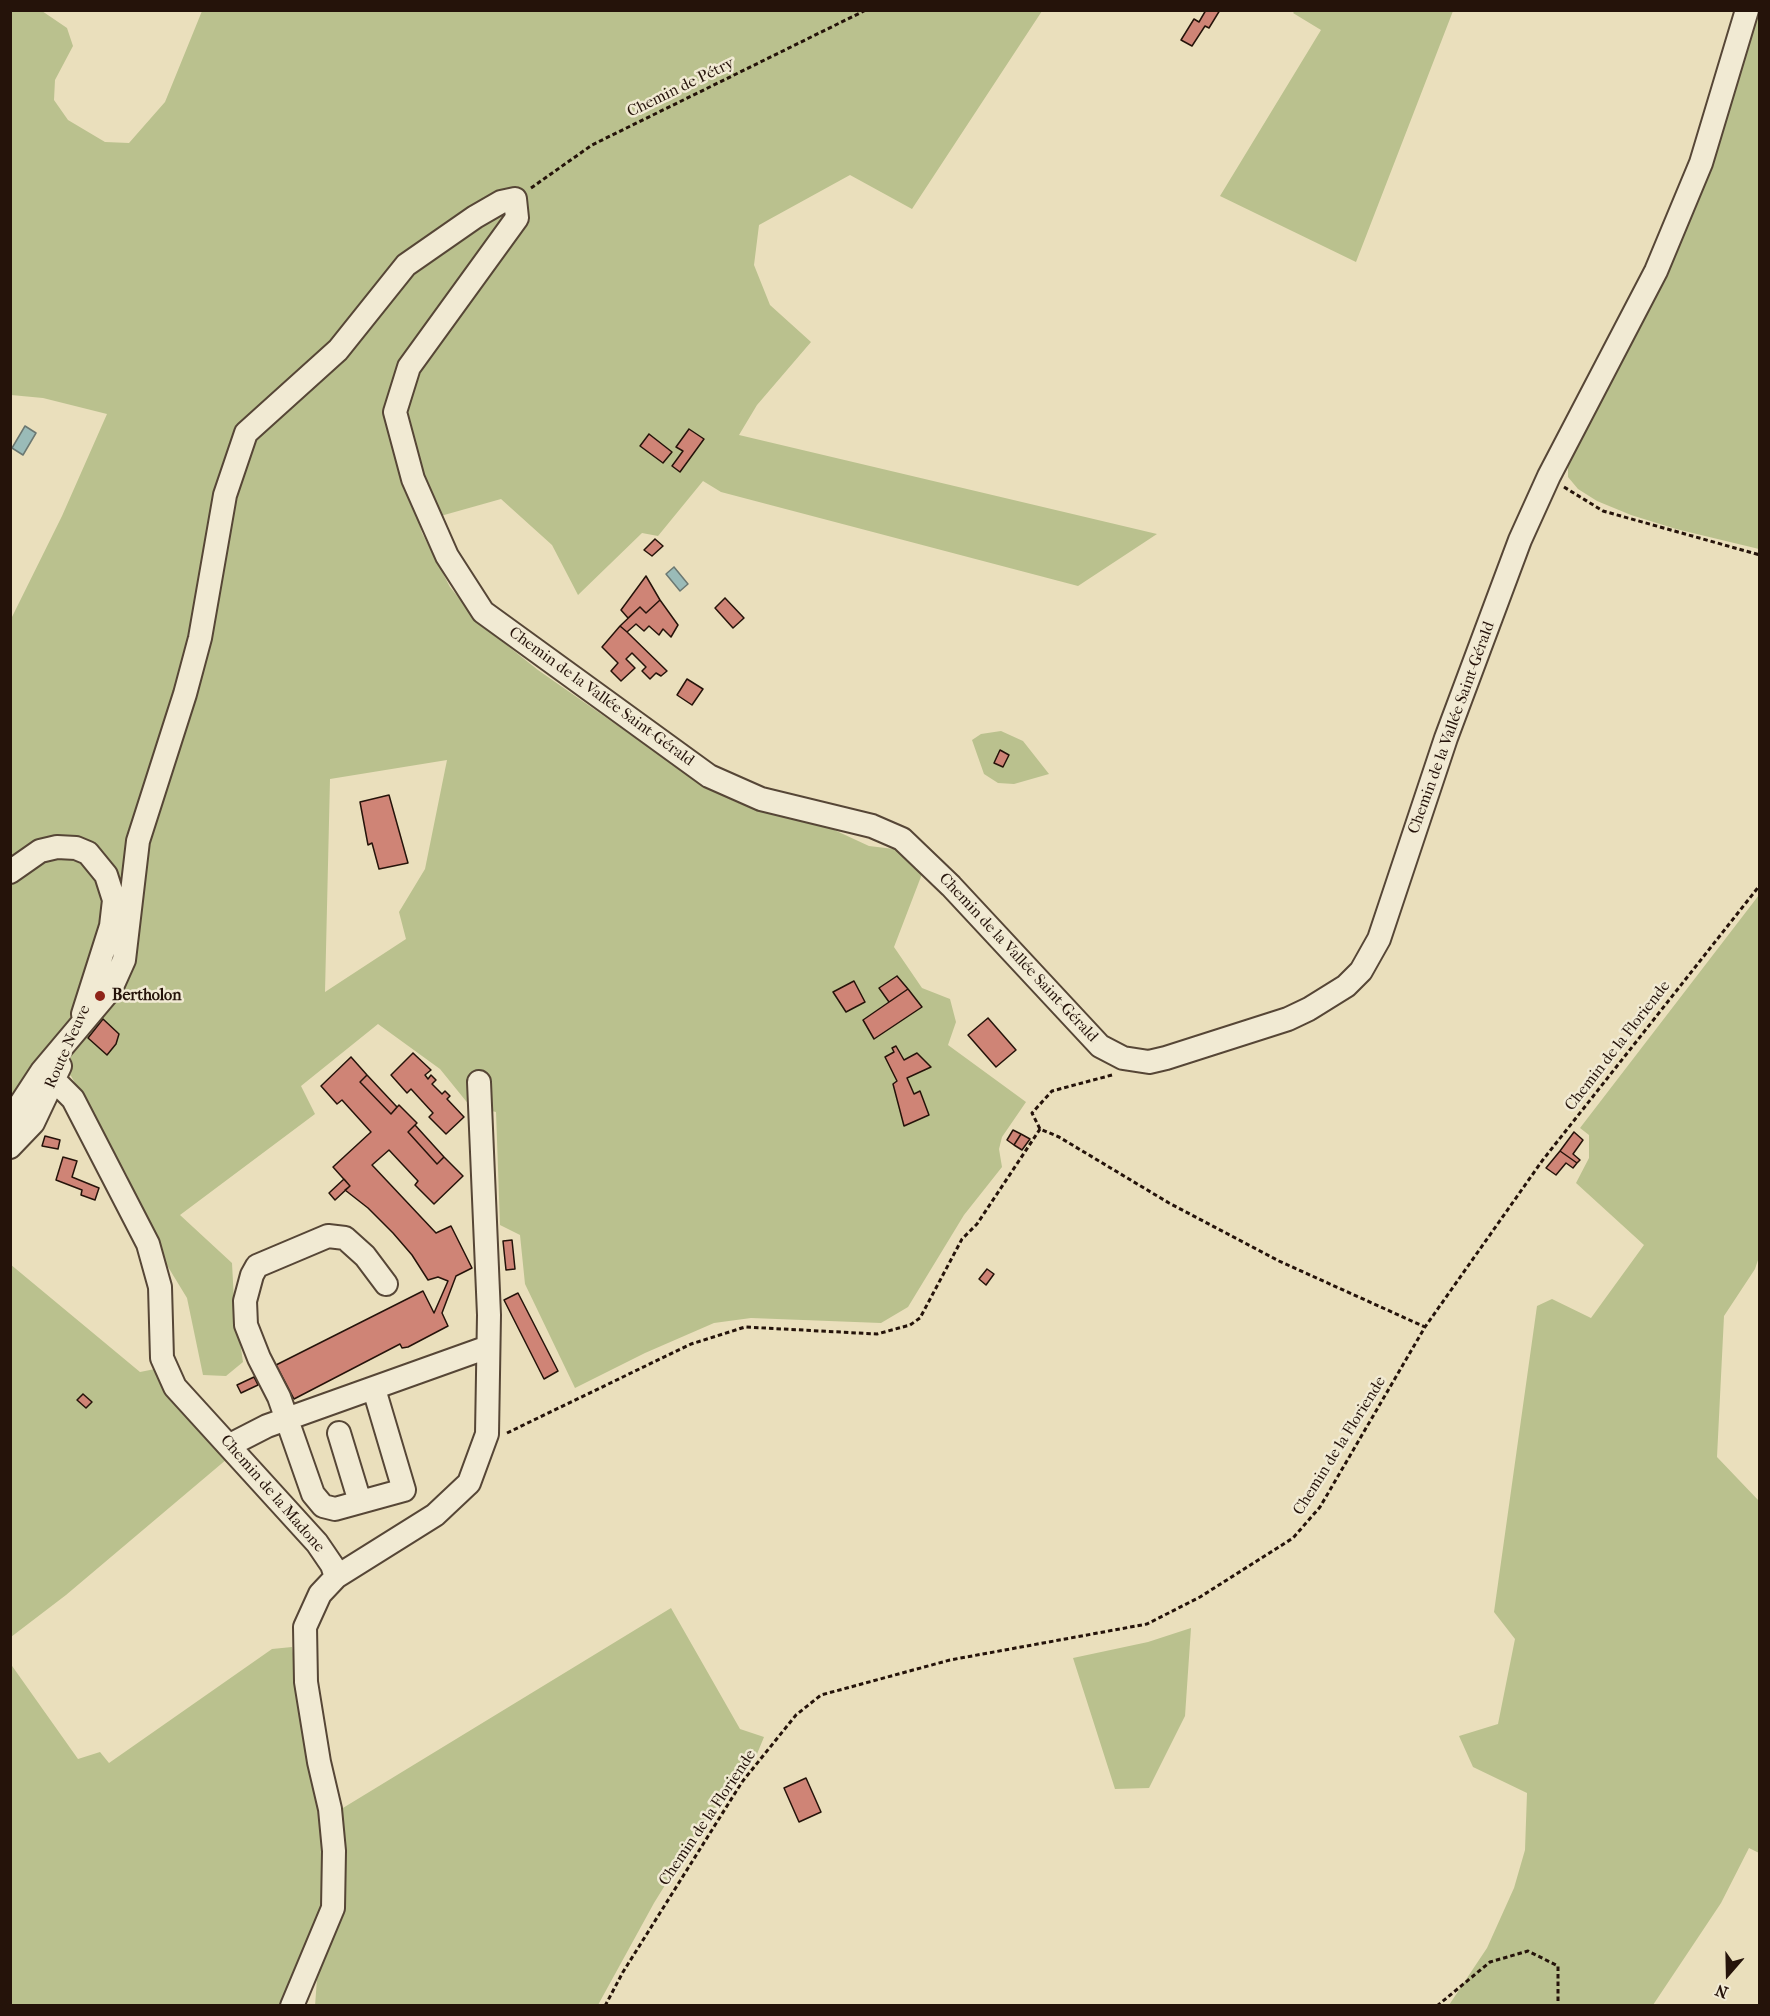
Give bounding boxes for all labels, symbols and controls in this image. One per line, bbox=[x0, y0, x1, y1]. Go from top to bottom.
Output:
street label: Chemin de Pétry bbox=[624, 54, 738, 122]
street label: Chemin de la Vallée Saint-Gérald bbox=[1405, 619, 1499, 837]
street label: Chemin de la Vallée Saint-Gérald bbox=[505, 623, 697, 771]
street label: Chemin de la Vallée Saint-Gérald bbox=[934, 869, 1102, 1047]
street label: Chemin de la Floriende bbox=[1561, 977, 1675, 1115]
place label: Bertholon bbox=[112, 986, 181, 1006]
marker: Bertholon bbox=[93, 989, 107, 1003]
street label: Route Neuve bbox=[41, 1002, 95, 1092]
street label: Chemin de la Floriende bbox=[1290, 1373, 1390, 1519]
street label: Chemin de la Madone bbox=[216, 1431, 328, 1557]
street label: Chemin de la Floriende bbox=[655, 1746, 761, 1890]
north arrow bbox=[1698, 1944, 1758, 2004]
text: N bbox=[1713, 1980, 1731, 2002]

